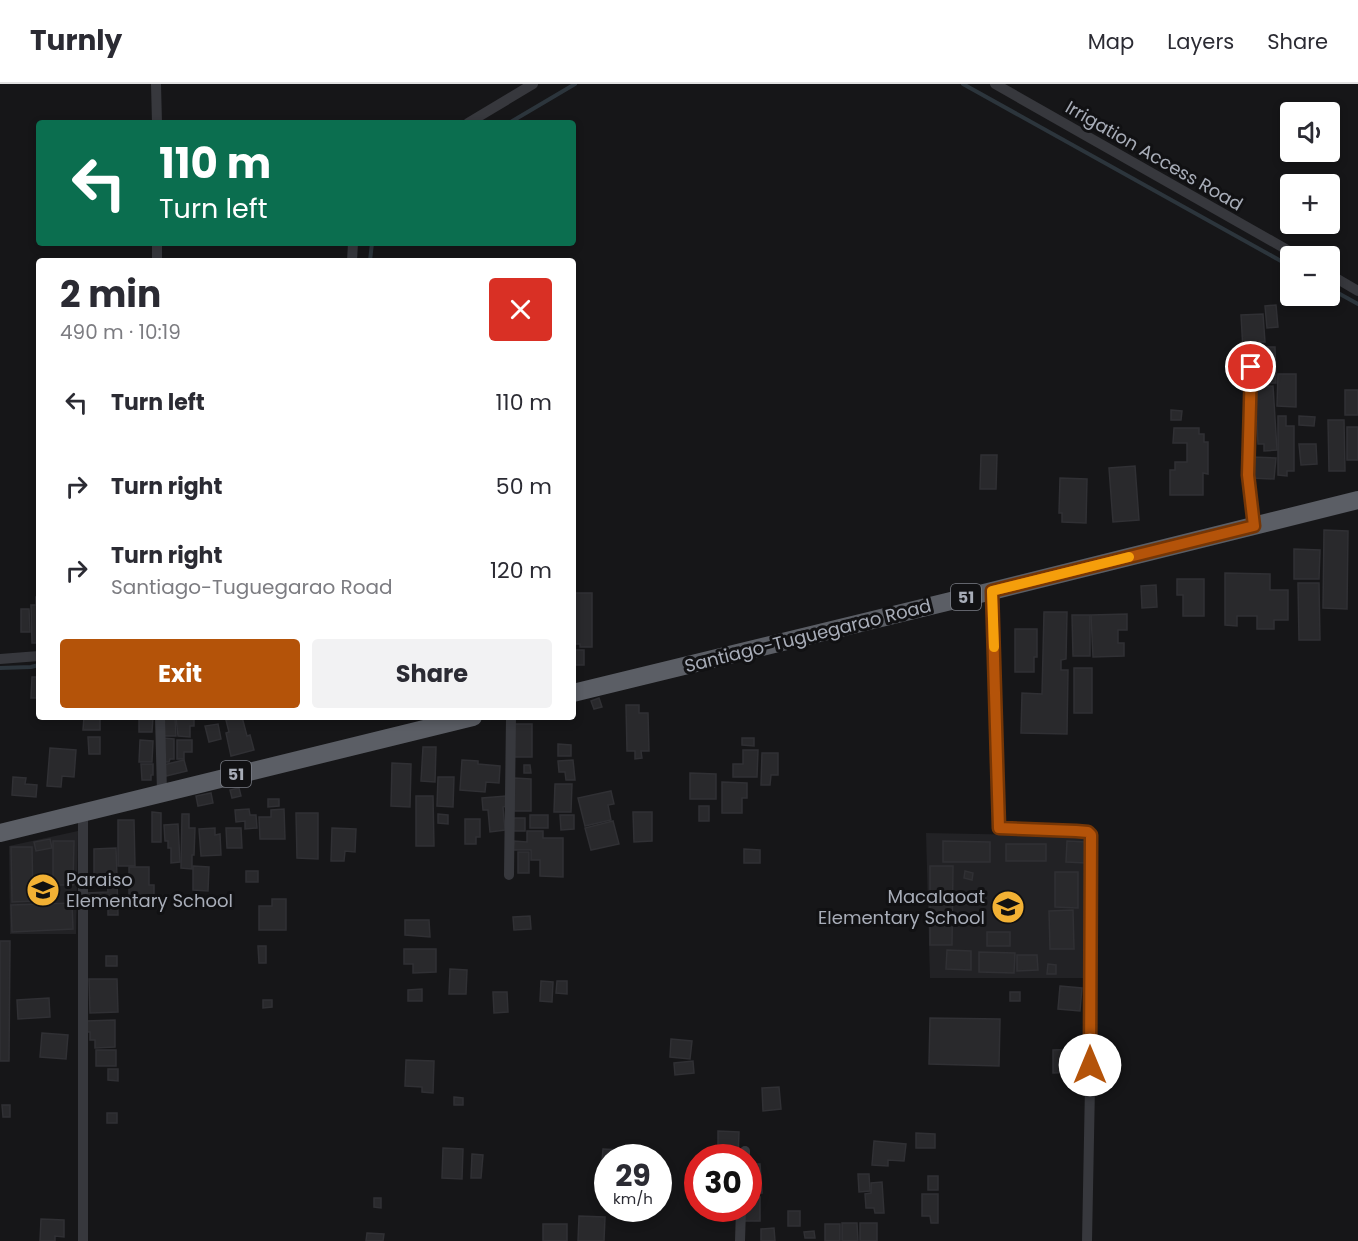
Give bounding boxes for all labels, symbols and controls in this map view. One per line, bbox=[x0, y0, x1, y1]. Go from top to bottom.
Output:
text: Turnly bbox=[30, 21, 122, 60]
text: Map bbox=[1088, 27, 1134, 56]
text: Layers bbox=[1167, 27, 1234, 56]
text: Share bbox=[1267, 27, 1328, 56]
street label: Irrigation Access Road bbox=[1061, 94, 1248, 217]
map controls bbox=[1280, 102, 1340, 306]
button: sound bbox=[1280, 102, 1340, 162]
text: 110 m bbox=[159, 134, 271, 193]
icon: left bbox=[60, 144, 138, 222]
button: + bbox=[1280, 174, 1340, 234]
text: Turn left bbox=[159, 190, 268, 227]
button: − bbox=[1280, 246, 1340, 306]
text: 2 min bbox=[60, 269, 161, 320]
button: close bbox=[489, 278, 552, 341]
text: 490 m · 10:19 bbox=[60, 318, 181, 346]
pin bbox=[1225, 341, 1276, 392]
icon: arrive bbox=[1234, 350, 1267, 383]
icon: left bbox=[60, 386, 93, 419]
text: Turn left bbox=[111, 387, 205, 418]
text: 110 m bbox=[496, 387, 552, 418]
icon: right bbox=[60, 470, 93, 503]
text: Turn right bbox=[111, 471, 222, 502]
text: 50 m bbox=[496, 471, 552, 502]
text: Turn right bbox=[111, 540, 222, 571]
icon: right bbox=[60, 554, 93, 587]
text: 120 m bbox=[490, 555, 552, 586]
text: Santiago-Tuguegarao Road bbox=[111, 573, 393, 601]
road number: 51 bbox=[951, 584, 981, 610]
street label: Santiago-Tuguegarao Road bbox=[682, 593, 934, 678]
button: Exit bbox=[60, 639, 300, 708]
button: Share bbox=[312, 639, 552, 708]
road number: 51 bbox=[221, 761, 251, 787]
place label: Paraiso Elementary School bbox=[66, 867, 233, 913]
school or university icon: Paraiso Elementary School bbox=[25, 872, 61, 908]
place label: Macalaoat Elementary School bbox=[818, 884, 985, 930]
school or university icon: Macalaoat Elementary School bbox=[990, 889, 1026, 925]
position arrow bbox=[1058, 1033, 1122, 1097]
speed limit sign: 30 bbox=[684, 1144, 762, 1222]
text: 29 bbox=[615, 1154, 651, 1197]
text: km/h bbox=[613, 1188, 653, 1209]

